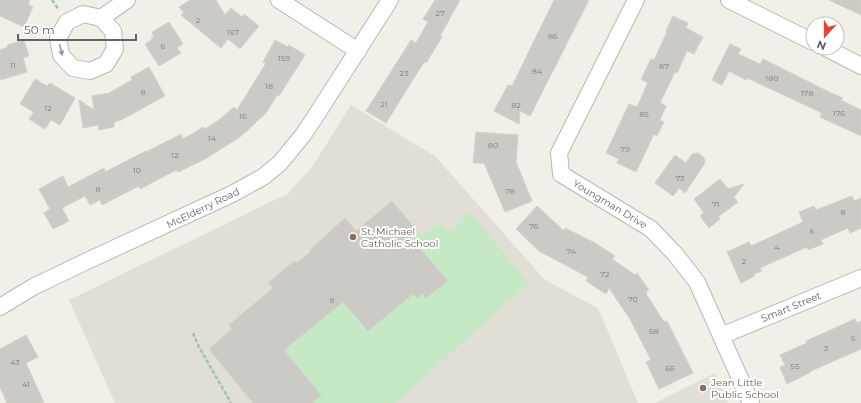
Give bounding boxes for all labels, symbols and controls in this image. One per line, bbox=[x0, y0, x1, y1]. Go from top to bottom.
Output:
house number: 27 bbox=[435, 8, 445, 18]
house number: 2 bbox=[196, 15, 201, 25]
scale bar bbox=[18, 16, 136, 42]
north arrow bbox=[805, 16, 845, 56]
text: 50 m bbox=[24, 22, 55, 37]
house number: 157 bbox=[227, 27, 239, 37]
house number: 86 bbox=[548, 31, 558, 41]
text: N bbox=[815, 37, 828, 53]
house number: 6 bbox=[161, 41, 166, 51]
one-way arrow bbox=[58, 44, 64, 57]
house number: 159 bbox=[278, 53, 290, 63]
house number: 11 bbox=[10, 60, 16, 70]
house number: 87 bbox=[659, 61, 669, 71]
house number: 84 bbox=[532, 66, 543, 76]
house number: 23 bbox=[399, 68, 409, 78]
house number: 180 bbox=[765, 73, 779, 83]
house number: 18 bbox=[265, 81, 273, 91]
house number: 8 bbox=[140, 87, 146, 97]
house number: 178 bbox=[801, 88, 813, 98]
house number: 21 bbox=[380, 99, 388, 109]
house number: 82 bbox=[511, 100, 521, 110]
house number: 12 bbox=[44, 103, 52, 113]
house number: 176 bbox=[833, 108, 845, 118]
house number: 85 bbox=[639, 109, 649, 119]
house number: 16 bbox=[239, 111, 247, 121]
house number: 14 bbox=[208, 133, 217, 143]
house number: 80 bbox=[488, 140, 498, 150]
house number: 79 bbox=[620, 144, 630, 154]
house number: 12 bbox=[171, 150, 179, 160]
house number: 10 bbox=[133, 165, 141, 175]
house number: 73 bbox=[675, 173, 685, 183]
street label: Youngman Drive bbox=[570, 177, 650, 231]
house number: 8 bbox=[95, 184, 101, 194]
street label: McElderry Road bbox=[164, 185, 242, 231]
house number: 78 bbox=[505, 186, 515, 196]
house number: 71 bbox=[712, 199, 720, 209]
house number: 8 bbox=[840, 207, 846, 217]
house number: 76 bbox=[529, 221, 539, 231]
place label: St. Michael Catholic School bbox=[361, 225, 438, 250]
house number: 6 bbox=[810, 226, 815, 236]
marker: St. Michael Catholic School bbox=[348, 232, 358, 242]
house number: 4 bbox=[774, 242, 780, 252]
house number: 74 bbox=[566, 246, 576, 256]
house number: 2 bbox=[742, 256, 747, 266]
house number: 72 bbox=[600, 269, 610, 279]
street label: Smart Street bbox=[759, 289, 823, 325]
house number: 70 bbox=[628, 294, 638, 304]
house number: 9 bbox=[330, 295, 335, 305]
house number: 68 bbox=[649, 326, 659, 336]
house number: 5 bbox=[851, 333, 856, 343]
house number: 3 bbox=[824, 343, 829, 353]
house number: 43 bbox=[10, 357, 20, 367]
house number: 55 bbox=[790, 361, 800, 371]
house number: 66 bbox=[665, 363, 675, 373]
place label: Jean Little Public School bbox=[710, 376, 779, 401]
house number: 41 bbox=[22, 379, 30, 389]
marker: Jean Little Public School bbox=[698, 383, 708, 393]

